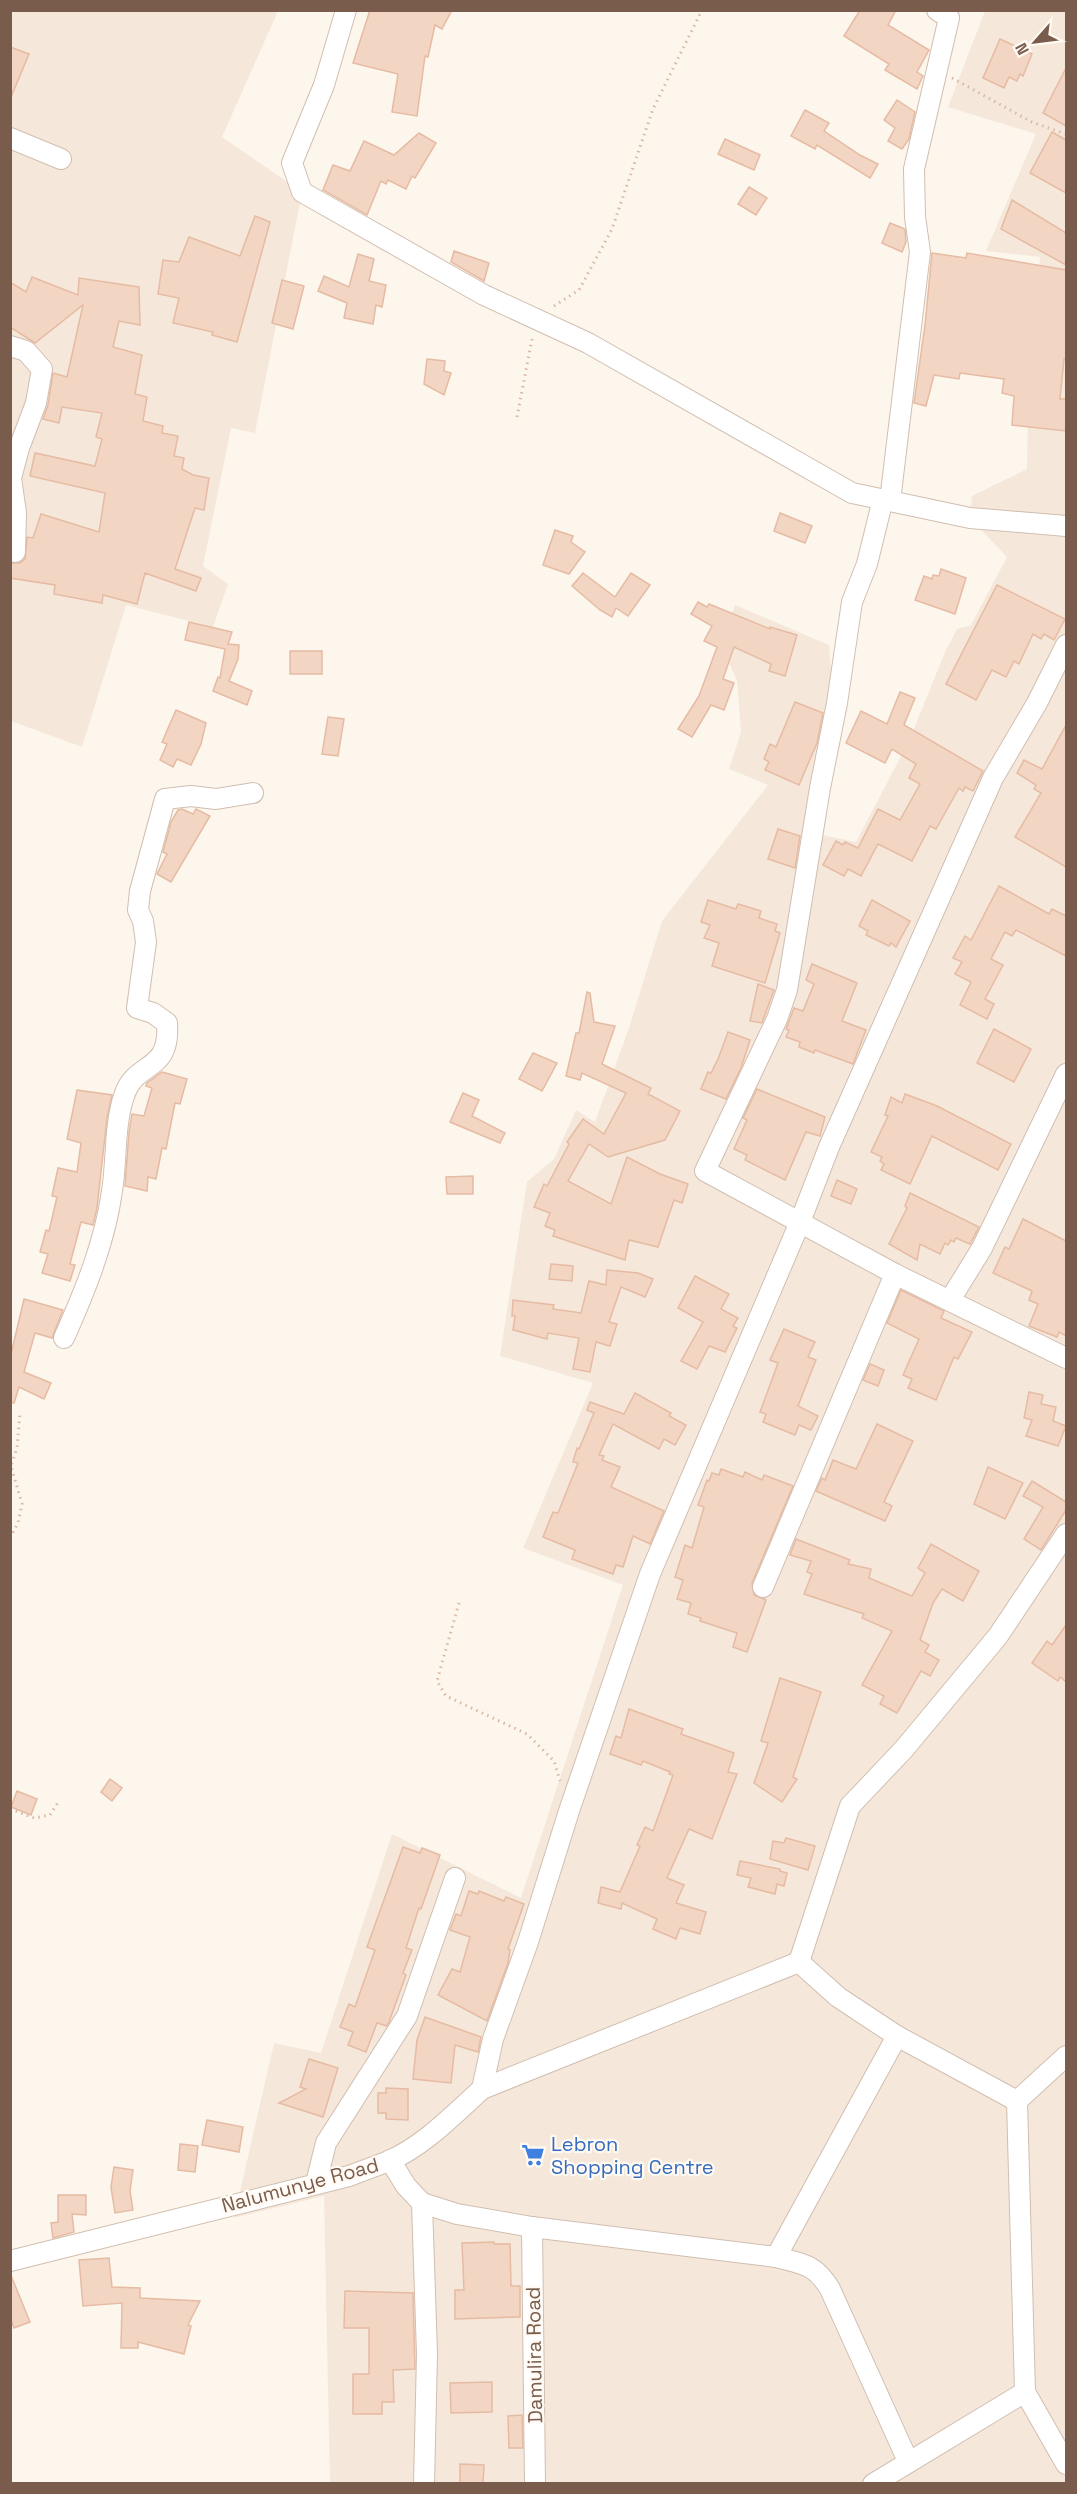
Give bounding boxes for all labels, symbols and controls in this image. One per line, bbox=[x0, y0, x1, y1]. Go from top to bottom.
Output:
north arrow bbox=[1005, 12, 1065, 72]
text: N bbox=[1010, 39, 1034, 58]
place label: Lebron Shopping Centre bbox=[551, 2131, 714, 2180]
supermarket icon: Lebron Shopping Centre bbox=[520, 2142, 546, 2168]
street label: Nalumunye Road bbox=[219, 2152, 381, 2218]
street label: Damulira Road bbox=[520, 2286, 548, 2424]

